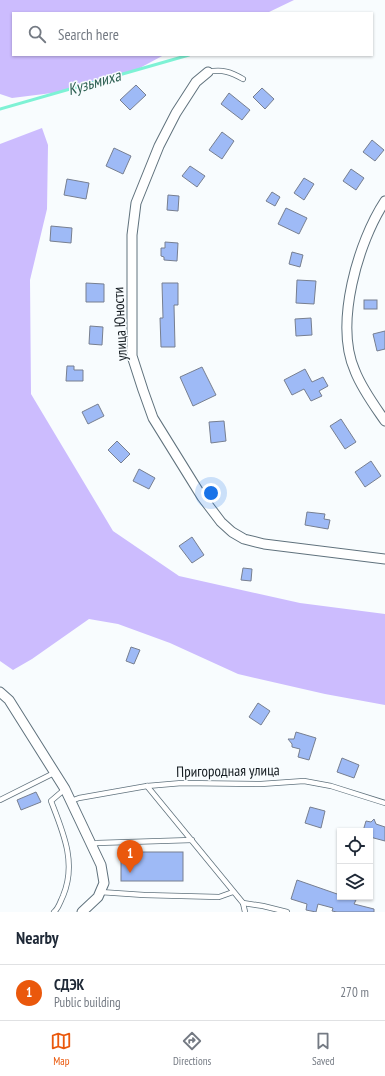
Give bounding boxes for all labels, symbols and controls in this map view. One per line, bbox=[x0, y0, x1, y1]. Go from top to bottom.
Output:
search box bbox=[12, 12, 373, 56]
icon: search bbox=[26, 23, 48, 45]
text: Search here bbox=[58, 25, 119, 44]
water label: Кузьмиха bbox=[65, 65, 124, 99]
street label: улица Юности bbox=[108, 286, 131, 362]
your location bbox=[201, 483, 221, 503]
street label: Пригородная улица bbox=[176, 760, 280, 781]
map controls bbox=[337, 828, 373, 900]
button: locate bbox=[337, 828, 373, 864]
pin: 1 bbox=[117, 840, 143, 873]
button: layers bbox=[337, 864, 373, 900]
text: Nearby bbox=[16, 927, 59, 949]
text: СДЭК bbox=[54, 975, 84, 994]
text: 1 bbox=[26, 984, 32, 1001]
text: 270 m bbox=[340, 984, 369, 1001]
text: Public building bbox=[54, 994, 121, 1011]
tab: Map bbox=[50, 1030, 72, 1068]
tab: Directions bbox=[173, 1030, 211, 1068]
tab: Saved bbox=[312, 1030, 335, 1068]

